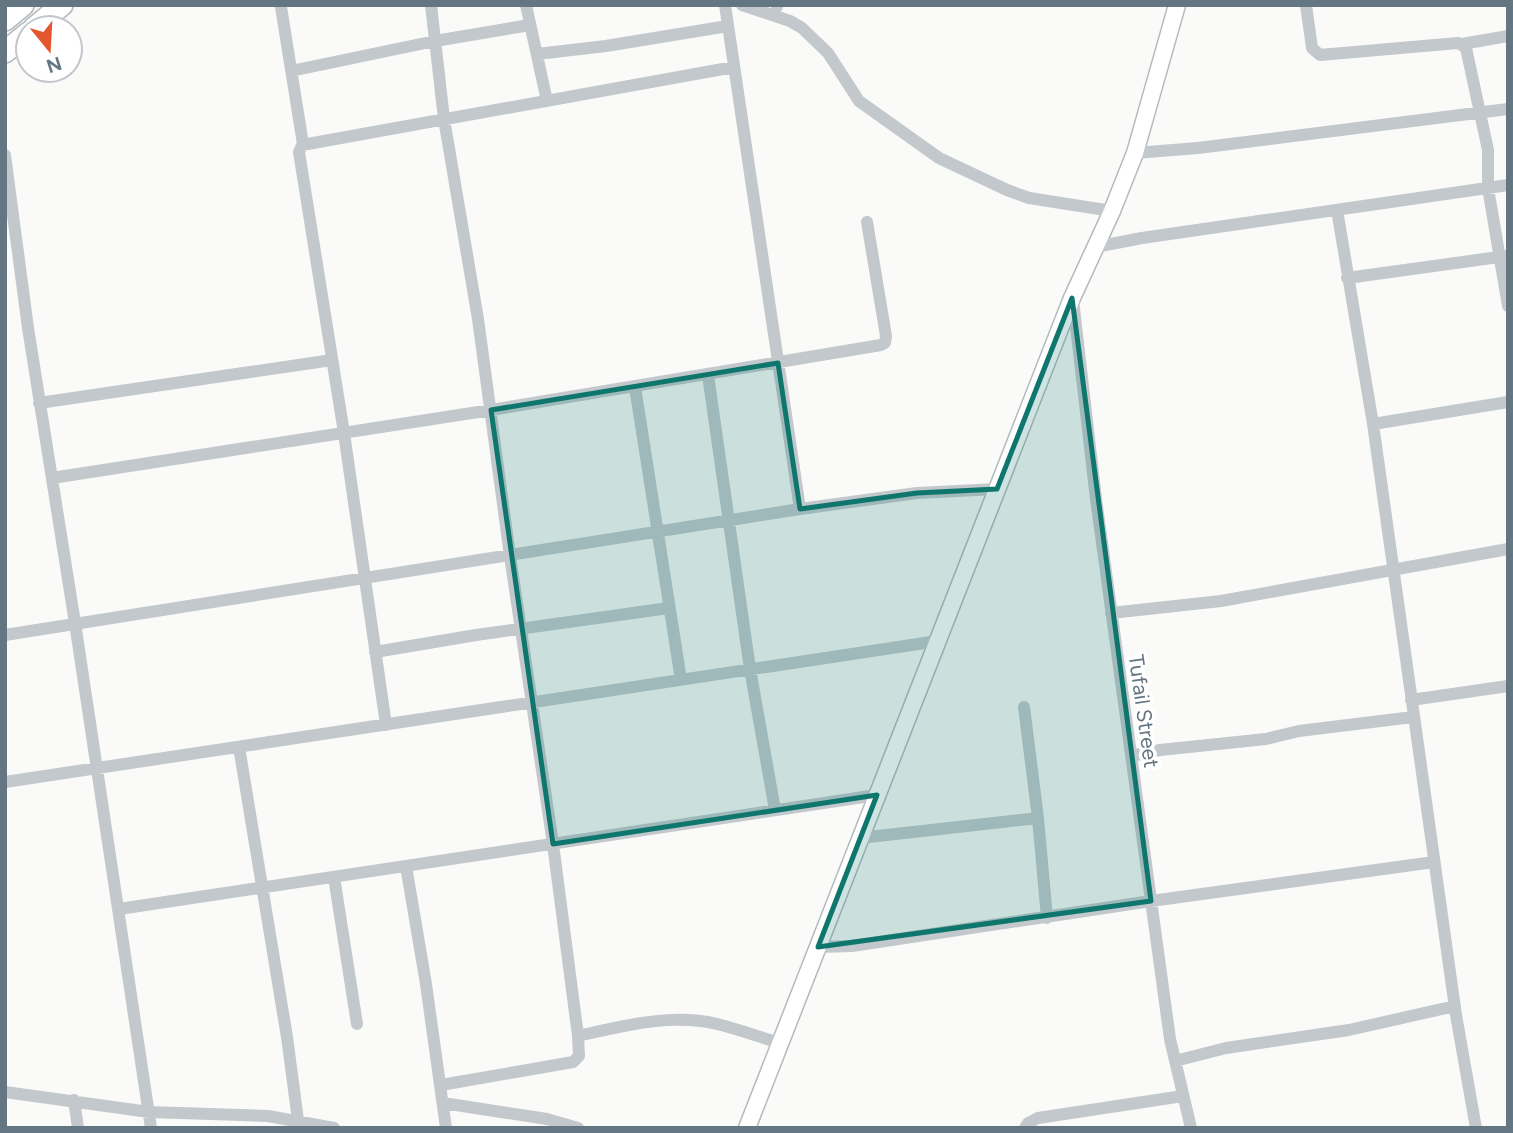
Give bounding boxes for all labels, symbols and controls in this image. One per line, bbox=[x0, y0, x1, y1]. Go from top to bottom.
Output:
north arrow bbox=[14, 14, 84, 84]
text: N bbox=[44, 51, 65, 78]
street label: Tufail Street bbox=[1124, 653, 1164, 769]

